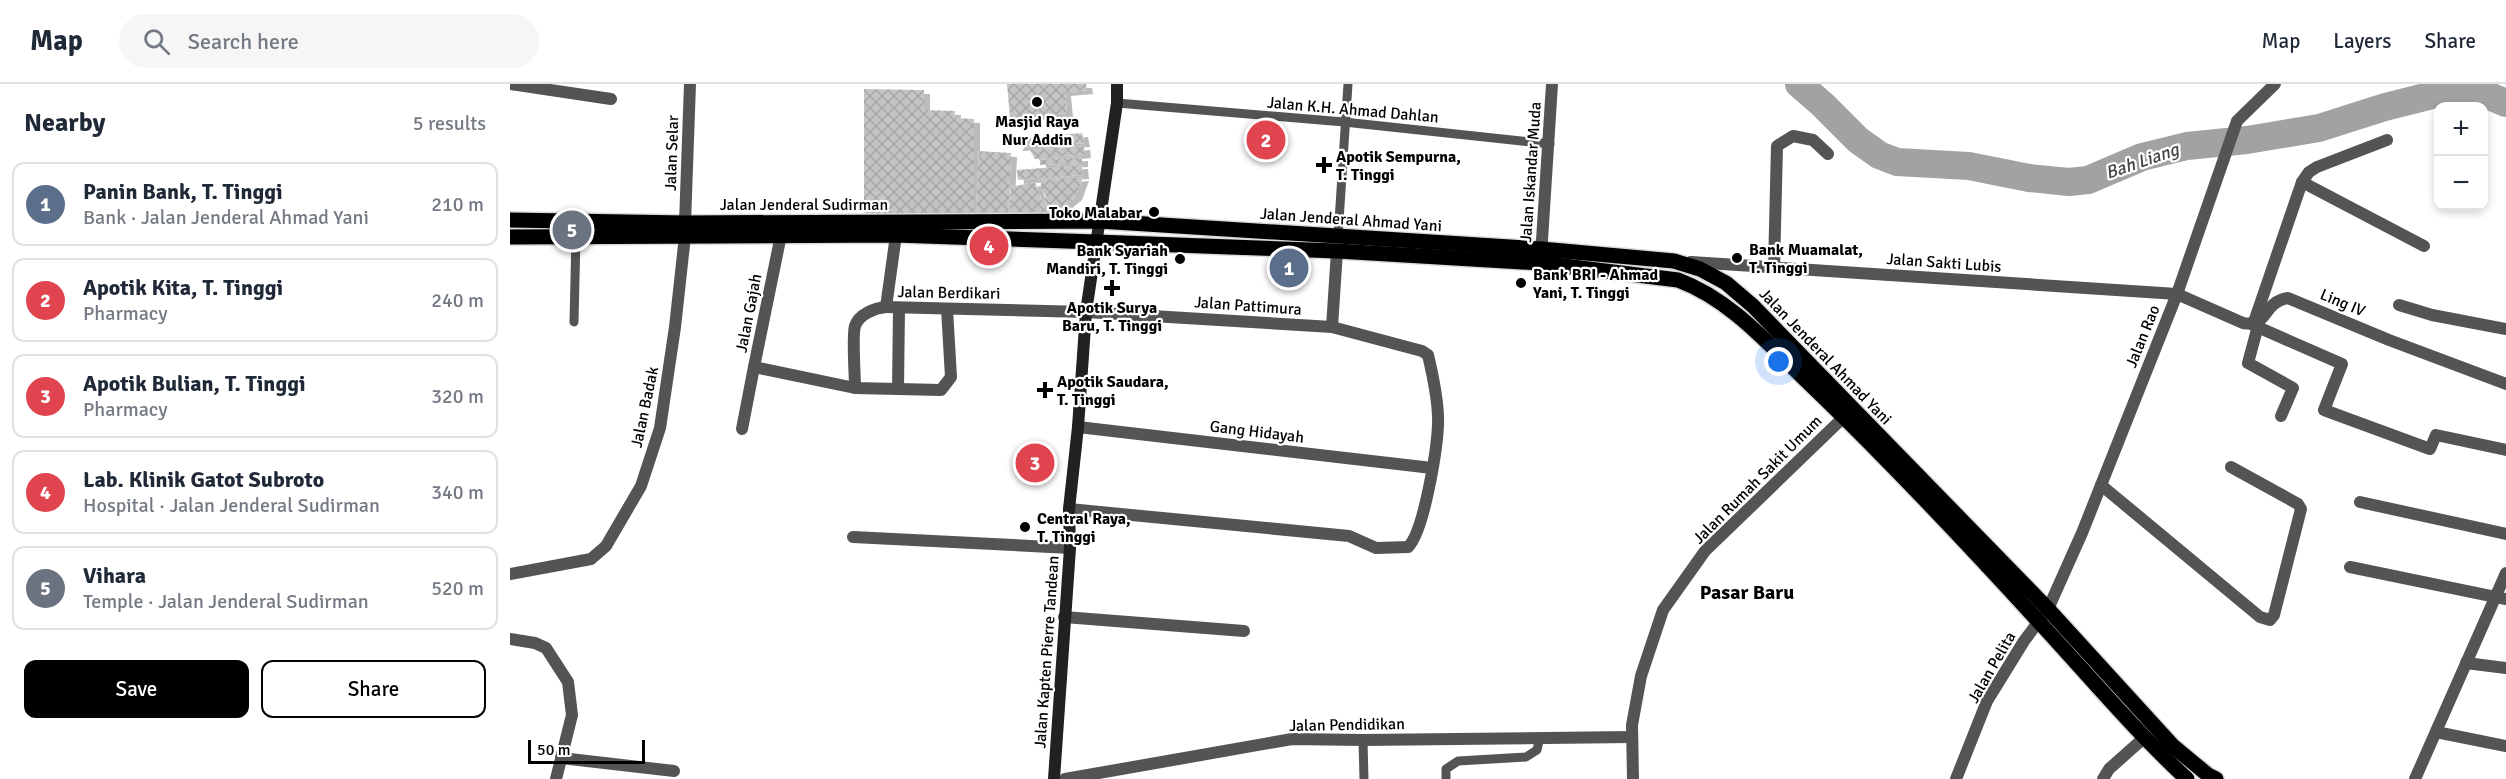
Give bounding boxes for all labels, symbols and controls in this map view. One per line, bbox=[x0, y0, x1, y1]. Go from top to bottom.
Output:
search box bbox=[119, 14, 539, 68]
text: Map bbox=[30, 24, 83, 58]
icon: search bbox=[140, 25, 173, 58]
text: Search here bbox=[188, 28, 299, 55]
text: Map bbox=[2262, 28, 2300, 54]
text: Layers bbox=[2333, 28, 2391, 54]
text: Share bbox=[2424, 28, 2476, 54]
street label: Jalan K.H. Ahmad Dahlan bbox=[1266, 93, 1440, 127]
marker: Masjid Raya Nur Addin bbox=[1030, 95, 1044, 109]
street label: Jalan Iskandar Muda bbox=[1516, 101, 1546, 243]
map controls bbox=[2434, 102, 2488, 210]
button: + bbox=[2434, 102, 2488, 156]
text: Nearby bbox=[24, 107, 105, 139]
text: 5 results bbox=[413, 111, 486, 136]
place label: Masjid Raya Nur Addin bbox=[995, 112, 1079, 150]
street label: Jalan Selar bbox=[661, 115, 683, 191]
pin: 2 bbox=[1246, 118, 1286, 162]
water label: Bah Liang bbox=[2102, 138, 2183, 184]
place label: Apotik Sempurna, T. Tinggi bbox=[1336, 147, 1461, 185]
button: − bbox=[2434, 156, 2488, 210]
marker: Apotik Sempurna, T. Tinggi bbox=[1317, 158, 1331, 172]
text: Panin Bank, T. Tinggi bbox=[83, 178, 283, 205]
text: 1 bbox=[40, 192, 51, 217]
text: 210 m bbox=[431, 192, 484, 217]
street label: Jalan Jenderal Sudirman bbox=[720, 195, 888, 215]
place label: Toko Malabar bbox=[1049, 203, 1143, 223]
street label: Jalan Jenderal Ahmad Yani bbox=[1259, 204, 1443, 236]
text: Bank · Jalan Jenderal Ahmad Yani bbox=[83, 205, 369, 230]
marker: Toko Malabar bbox=[1147, 205, 1161, 219]
pin: 5 bbox=[552, 208, 592, 252]
pin: 4 bbox=[970, 224, 1008, 268]
place label: Bank Muamalat, T. Tinggi bbox=[1749, 240, 1863, 278]
place label: Bank Syariah Mandiri, T. Tinggi bbox=[1046, 241, 1168, 279]
pin: 1 bbox=[1270, 246, 1308, 291]
street label: Jalan Sakti Lubis bbox=[1886, 249, 2002, 277]
marker: Bank Muamalat, T. Tinggi bbox=[1730, 251, 1744, 265]
marker: Bank Syariah Mandiri, T. Tinggi bbox=[1173, 252, 1187, 266]
place label: Bank BRI - Ahmad Yani, T. Tinggi bbox=[1532, 265, 1658, 303]
street label: Jalan Gajah bbox=[732, 272, 766, 354]
text: Apotik Kita, T. Tinggi bbox=[83, 274, 283, 301]
marker: Bank BRI - Ahmad Yani, T. Tinggi bbox=[1514, 276, 1528, 290]
marker: Apotik Surya Baru, T. Tinggi bbox=[1105, 281, 1119, 295]
street label: Jalan Berdikari bbox=[897, 282, 1001, 304]
street label: Jalan Jenderal Ahmad Yani bbox=[1755, 284, 1896, 429]
street label: Ling IV bbox=[2317, 285, 2368, 321]
text: 2 bbox=[40, 288, 51, 313]
text: 240 m bbox=[431, 288, 484, 313]
street label: Jalan Pattimura bbox=[1194, 292, 1302, 320]
place label: Apotik Surya Baru, T. Tinggi bbox=[1062, 298, 1162, 336]
text: Pharmacy bbox=[83, 301, 168, 326]
street label: Jalan Rao bbox=[2121, 302, 2165, 371]
your location bbox=[1764, 347, 1793, 376]
street label: Jalan Badak bbox=[627, 365, 663, 450]
text: Apotik Bulian, T. Tinggi bbox=[83, 370, 306, 397]
place label: Apotik Saudara, T. Tinggi bbox=[1057, 372, 1169, 410]
marker: Apotik Saudara, T. Tinggi bbox=[1038, 383, 1052, 397]
text: 3 bbox=[40, 384, 51, 409]
text: 320 m bbox=[431, 384, 484, 409]
text: Pharmacy bbox=[83, 397, 168, 422]
street label: Jalan Rumah Sakit Umum bbox=[1689, 411, 1826, 548]
street label: Gang Hidayah bbox=[1209, 416, 1305, 448]
pin: 3 bbox=[1016, 440, 1054, 485]
text: Lab. Klinik Gatot Subroto bbox=[83, 466, 324, 493]
text: 4 bbox=[40, 480, 51, 505]
text: 340 m bbox=[431, 480, 484, 505]
text: Hospital · Jalan Jenderal Sudirman bbox=[83, 493, 380, 518]
place label: Central Raya, T. Tinggi bbox=[1037, 509, 1131, 547]
marker: Central Raya, T. Tinggi bbox=[1018, 520, 1032, 534]
street label: Jalan Kapten Pierre Tandean bbox=[1030, 555, 1064, 749]
text: Vihara bbox=[83, 562, 146, 589]
text: 5 bbox=[40, 576, 51, 601]
text: 520 m bbox=[431, 576, 484, 601]
district label: Pasar Baru bbox=[1700, 580, 1794, 605]
text: Temple · Jalan Jenderal Sudirman bbox=[83, 589, 369, 614]
street label: Jalan Pelita bbox=[1963, 628, 2020, 707]
button: Save bbox=[24, 660, 249, 718]
button: Share bbox=[261, 660, 486, 718]
street label: Jalan Pendidikan bbox=[1289, 714, 1405, 736]
scale bar bbox=[528, 737, 645, 764]
text: 50 m bbox=[537, 740, 571, 760]

